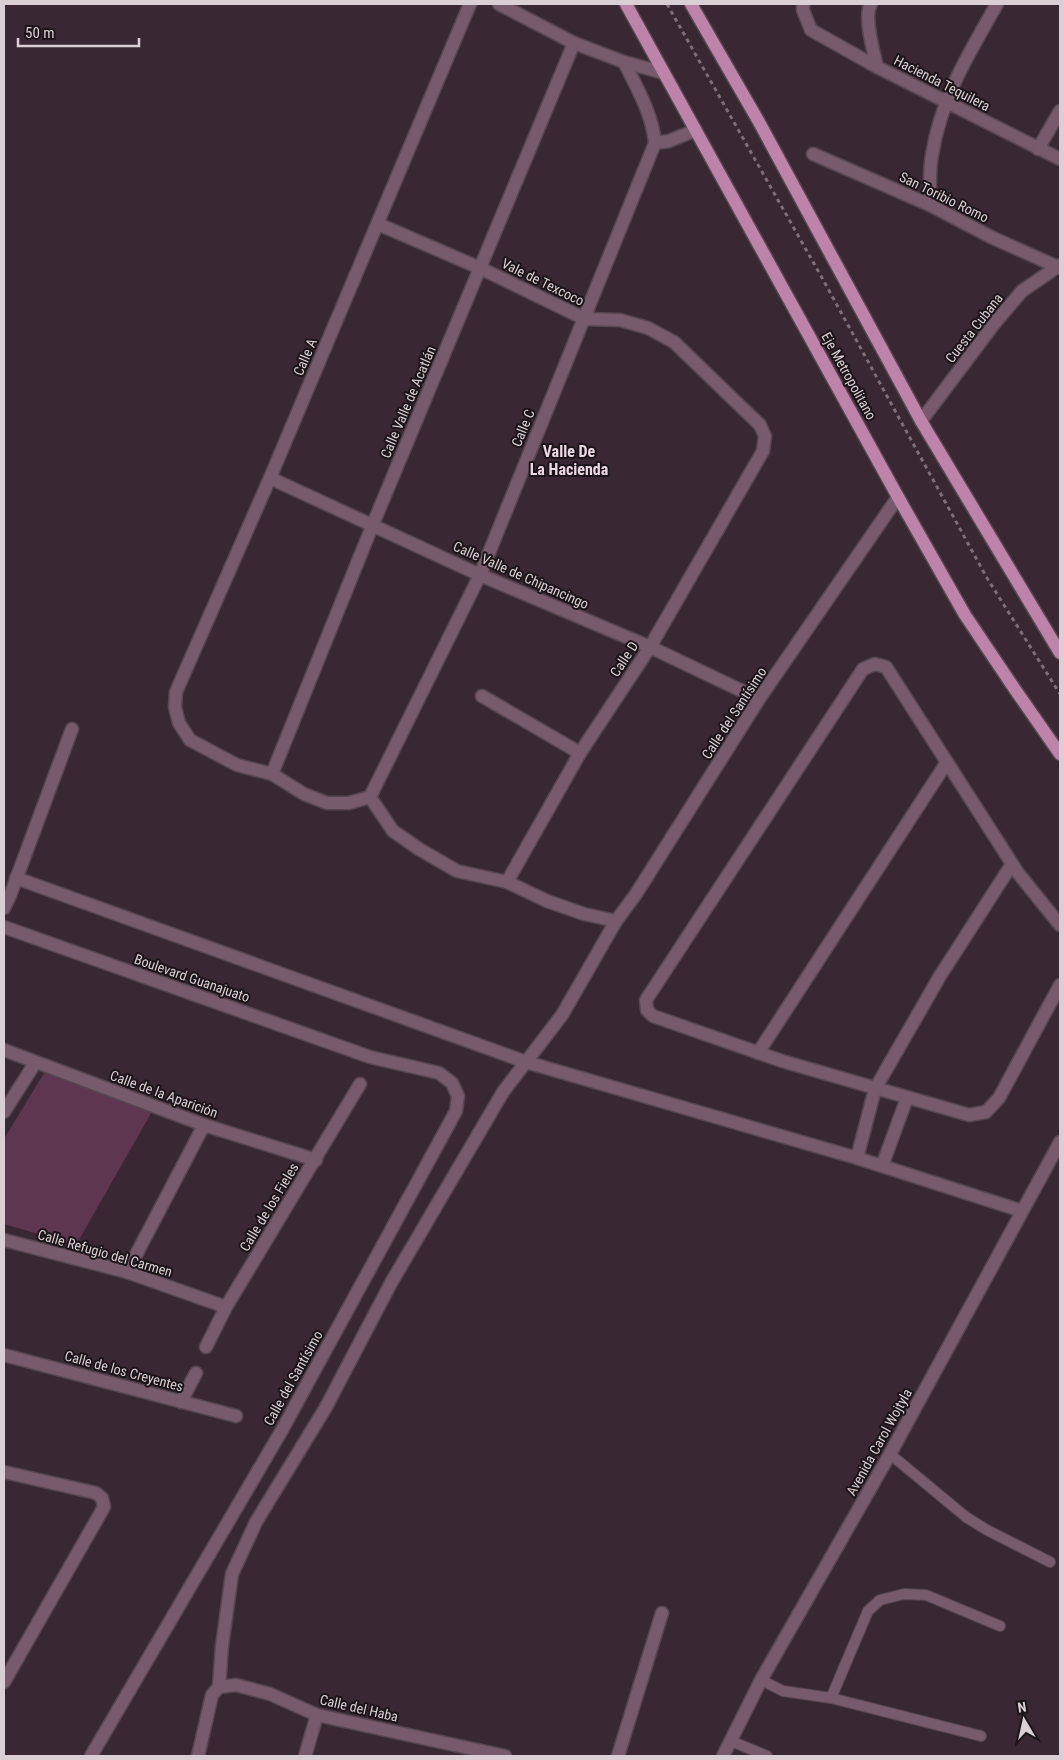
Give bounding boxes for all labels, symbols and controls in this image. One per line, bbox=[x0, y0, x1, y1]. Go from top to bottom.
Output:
scale bar bbox=[18, 15, 139, 47]
text: 50 m bbox=[25, 24, 55, 42]
street label: Hacienda Tequilera bbox=[891, 52, 993, 114]
street label: San Toribio Romo bbox=[897, 169, 991, 225]
street label: Vale de Texcoco bbox=[499, 255, 587, 309]
street label: Cuesta Cubana bbox=[942, 290, 1006, 366]
street label: Eje Metropolitano bbox=[818, 330, 880, 422]
street label: Calle A bbox=[290, 336, 320, 378]
street label: Calle Valle de Acatlán bbox=[377, 344, 439, 460]
street label: Calle C bbox=[508, 407, 538, 449]
district label: Valle De La Hacienda bbox=[530, 442, 609, 479]
street label: Calle Valle de Chipancingo bbox=[451, 538, 591, 612]
street label: Calle D bbox=[607, 638, 641, 680]
street label: Calle del Santísimo bbox=[698, 664, 770, 762]
street label: Boulevard Guanajuato bbox=[132, 951, 252, 1005]
street label: Calle de la Aparición bbox=[108, 1067, 220, 1121]
street label: Calle de los Fieles bbox=[236, 1160, 302, 1254]
street label: Calle Refugio del Carmen bbox=[36, 1226, 174, 1280]
street label: Calle del Santísimo bbox=[260, 1328, 326, 1428]
street label: Calle de los Creyentes bbox=[63, 1347, 185, 1395]
street label: Avenida Carol Wojtyla bbox=[843, 1386, 915, 1498]
street label: Calle del Haba bbox=[318, 1691, 400, 1725]
north arrow bbox=[999, 1695, 1049, 1745]
text: N bbox=[1016, 1699, 1027, 1716]

